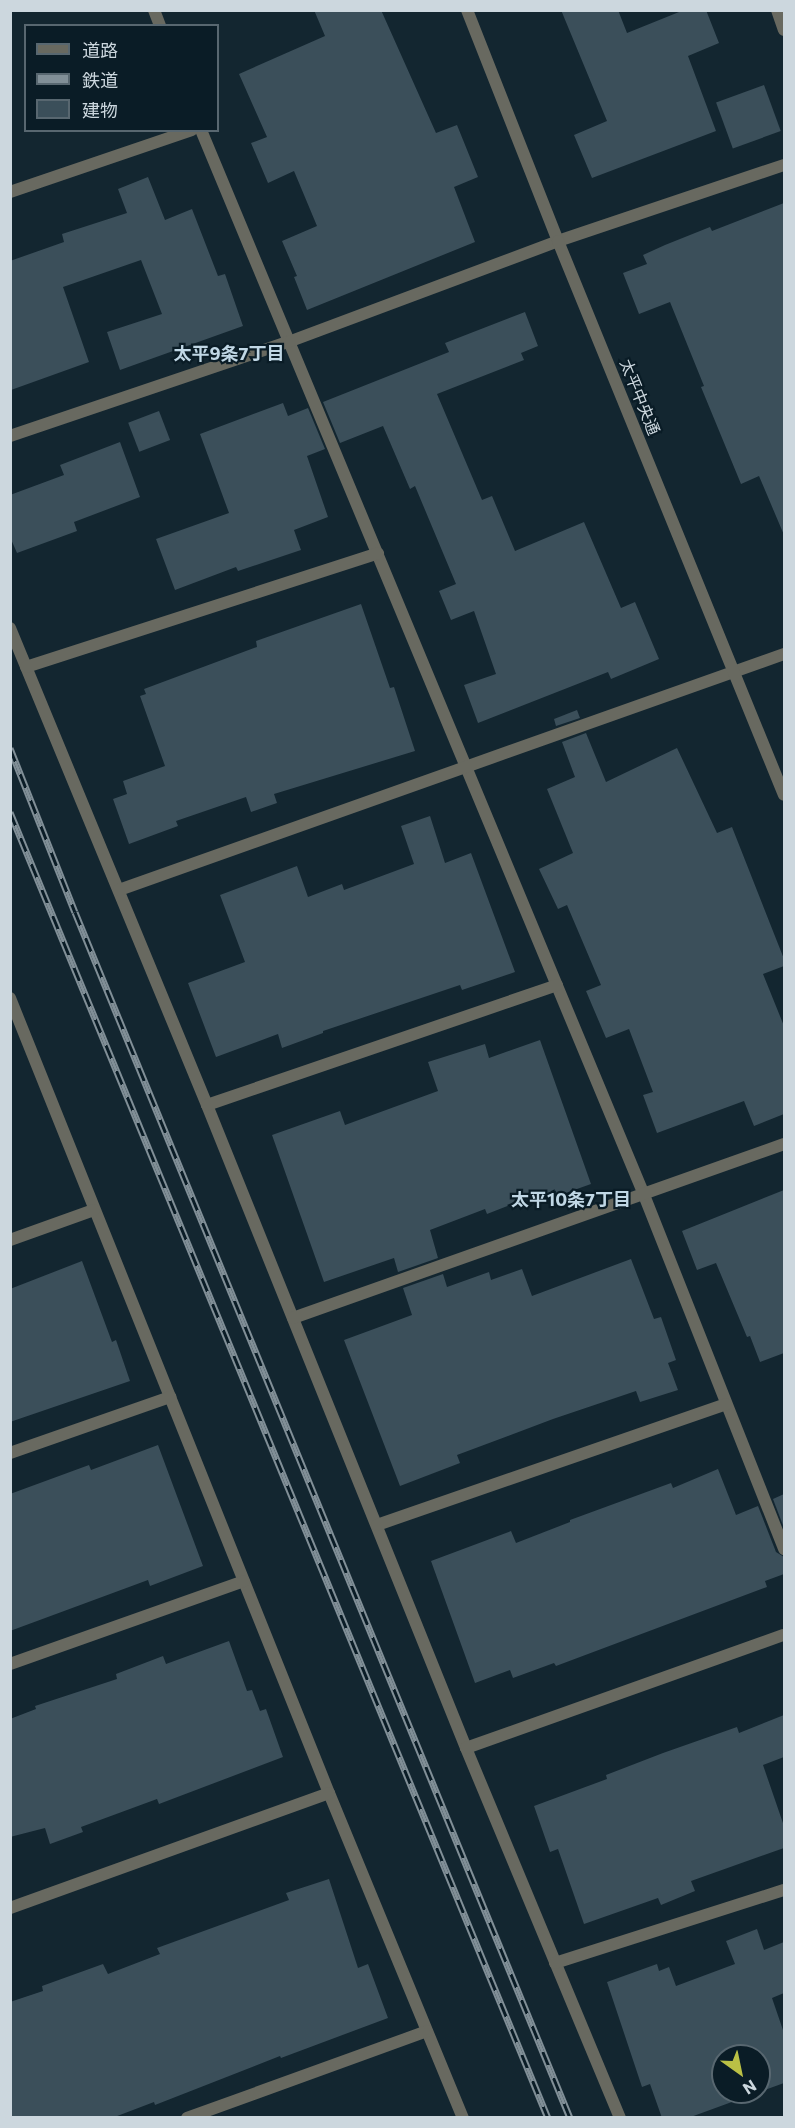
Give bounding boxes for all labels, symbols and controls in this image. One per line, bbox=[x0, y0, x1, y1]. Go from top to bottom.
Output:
legend bbox=[24, 24, 219, 132]
text: 道路 bbox=[82, 39, 118, 61]
text: 鉄道 bbox=[82, 69, 118, 91]
text: 建物 bbox=[82, 99, 118, 121]
district label: 太平9条7丁目 bbox=[174, 342, 284, 364]
street label: 太平中央通 bbox=[616, 356, 664, 438]
district label: 太平10条7丁目 bbox=[511, 1188, 631, 1210]
north arrow bbox=[711, 2044, 771, 2104]
text: N bbox=[740, 2077, 760, 2099]

